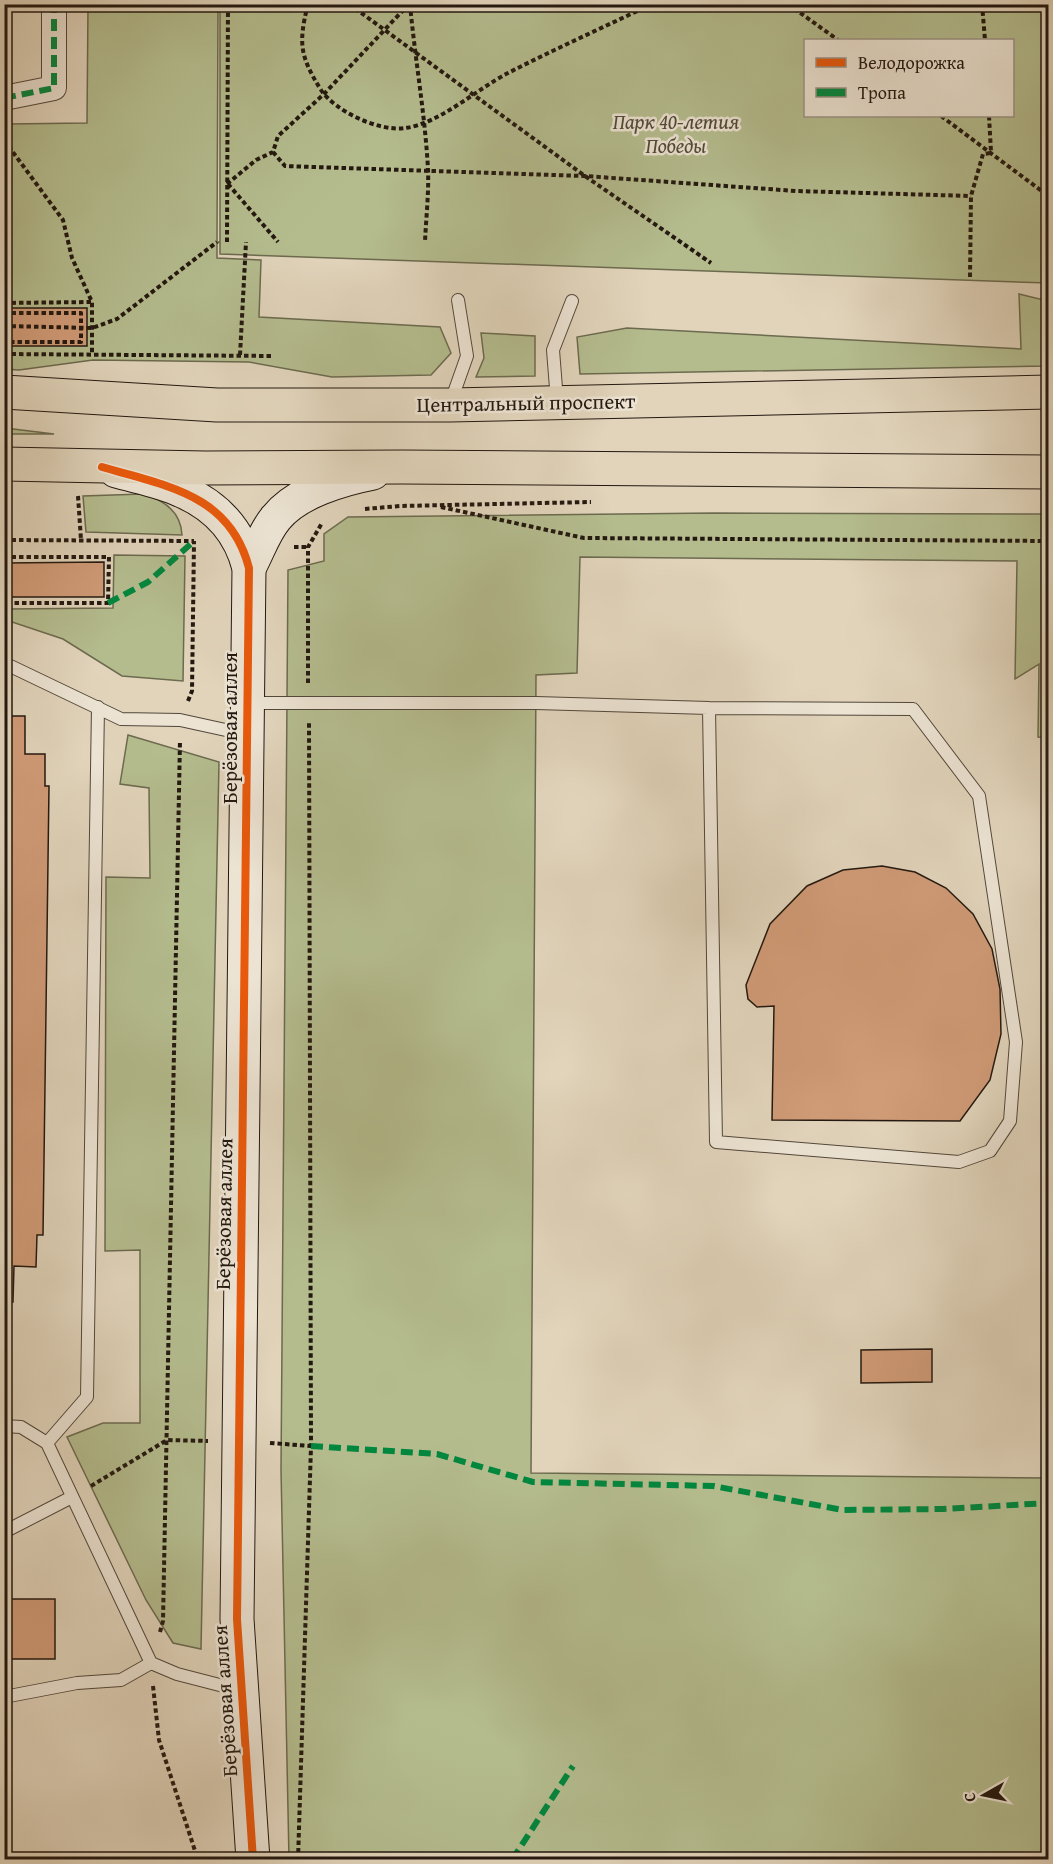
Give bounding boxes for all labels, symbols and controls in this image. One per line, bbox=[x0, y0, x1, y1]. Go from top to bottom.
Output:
legend bbox=[804, 39, 1014, 117]
text: Велодорожка bbox=[858, 49, 965, 76]
text: Тропа bbox=[858, 79, 906, 106]
park label: Парк 40-летия Победы bbox=[613, 106, 739, 161]
street label: Центральный проспект bbox=[416, 385, 636, 420]
street label: Берёзовая аллея bbox=[214, 652, 245, 804]
street label: Берёзовая аллея bbox=[207, 1137, 240, 1290]
street label: Берёзовая аллея bbox=[204, 1624, 245, 1778]
north arrow bbox=[954, 1765, 1014, 1825]
text: С bbox=[957, 1791, 982, 1804]

